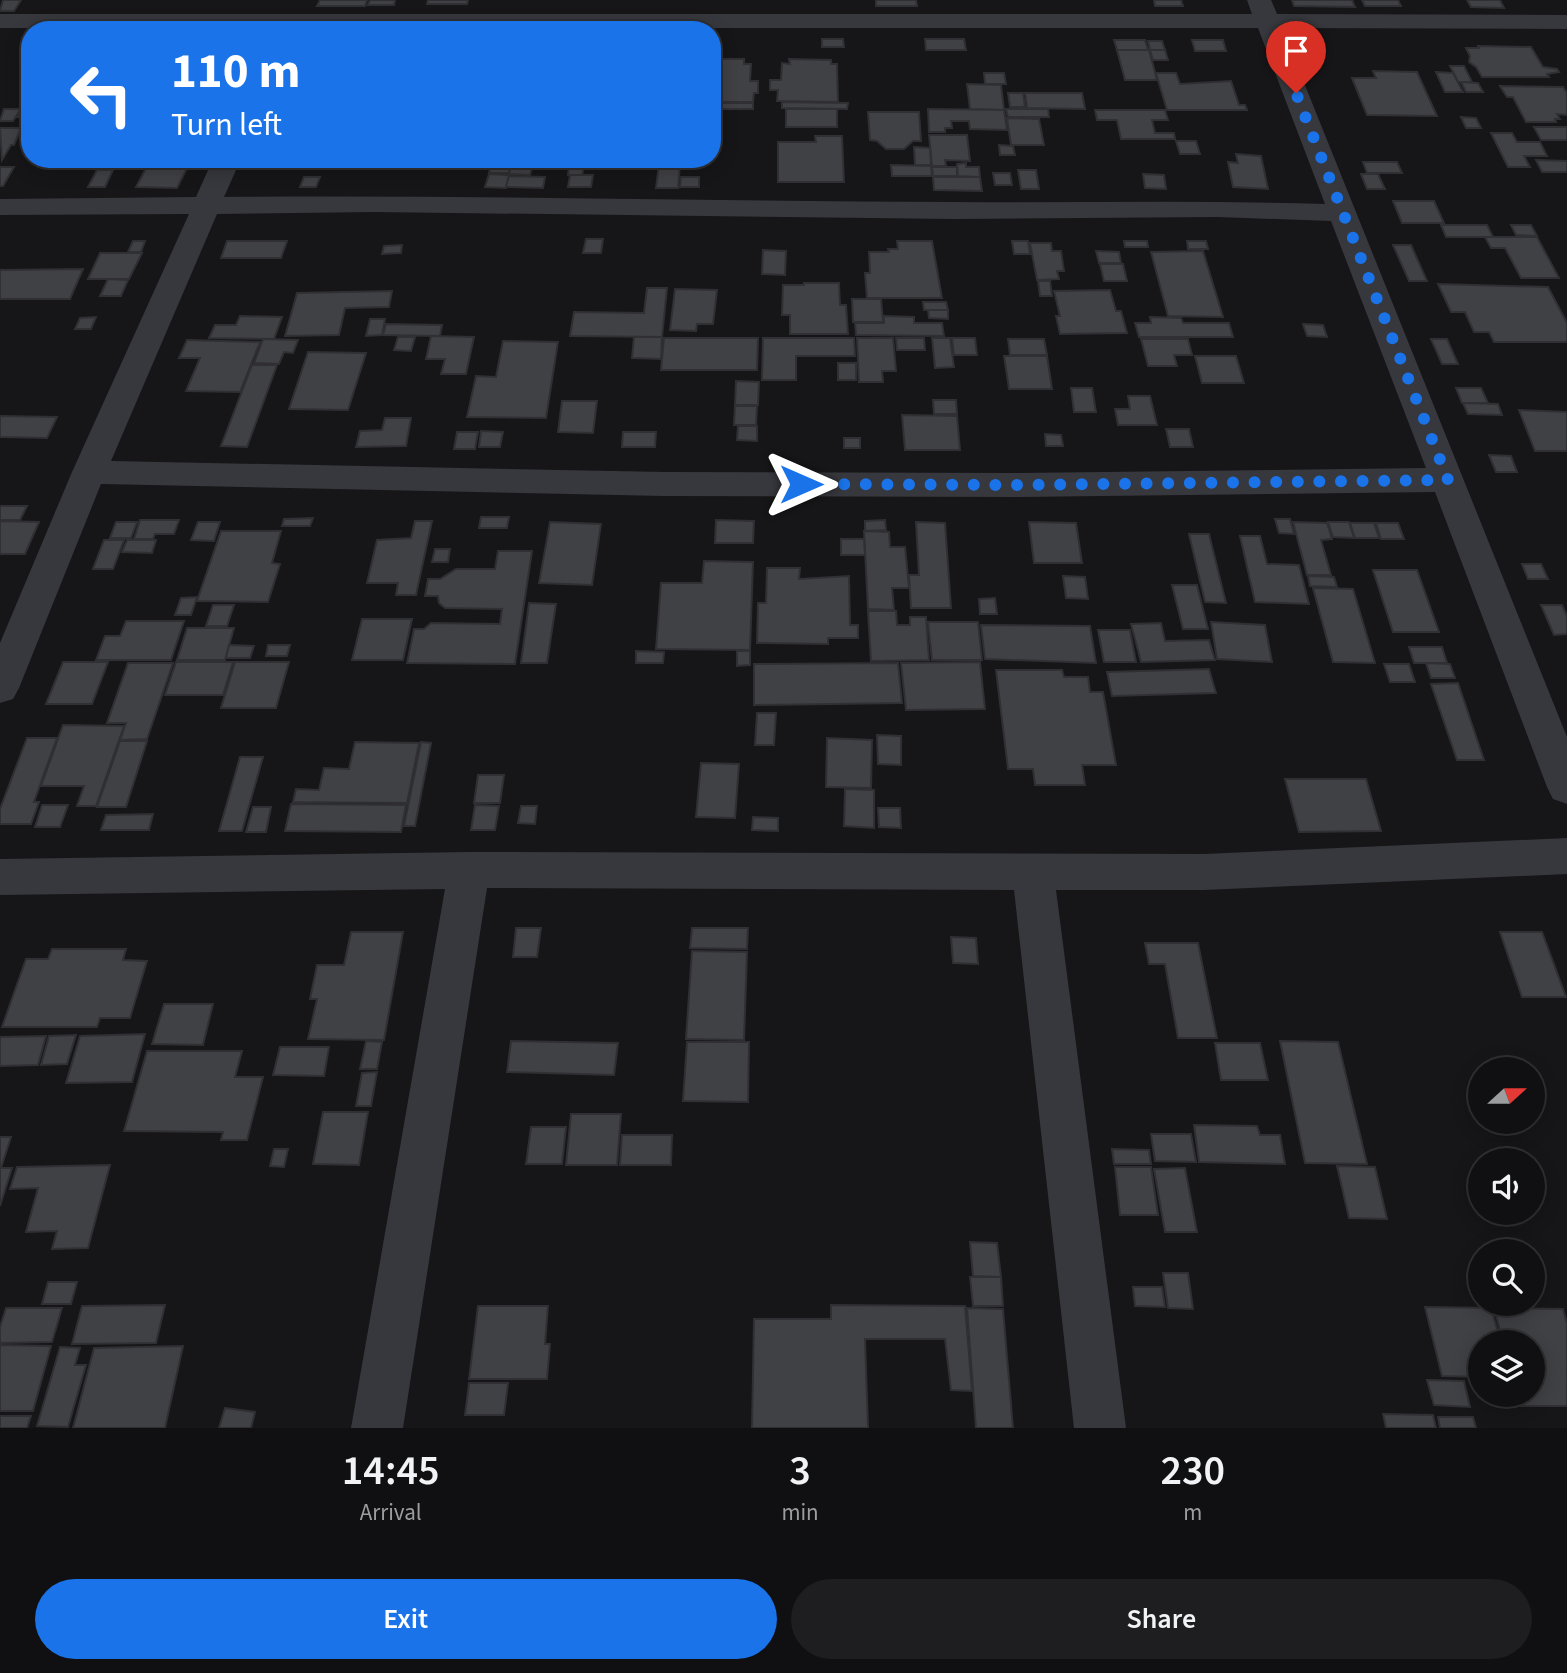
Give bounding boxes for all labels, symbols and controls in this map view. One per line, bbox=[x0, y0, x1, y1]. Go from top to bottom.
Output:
pin bbox=[1266, 21, 1326, 93]
icon: arrive bbox=[1277, 32, 1315, 70]
text: 110 m bbox=[171, 37, 300, 107]
icon: left bbox=[56, 49, 147, 140]
text: Turn left bbox=[171, 102, 282, 148]
position arrow bbox=[764, 447, 838, 521]
north arrow bbox=[1468, 1057, 1545, 1134]
map controls bbox=[1468, 1057, 1545, 1407]
button: sound bbox=[1468, 1148, 1545, 1225]
button: search bbox=[1468, 1239, 1545, 1316]
button: layers bbox=[1468, 1330, 1545, 1407]
text: 14:45 bbox=[342, 1441, 440, 1501]
text: 3 bbox=[789, 1441, 811, 1501]
text: 230 bbox=[1161, 1441, 1225, 1501]
text: Arrival bbox=[360, 1496, 422, 1529]
text: min bbox=[781, 1496, 819, 1529]
text: m bbox=[1183, 1496, 1202, 1529]
button: Exit bbox=[35, 1579, 777, 1659]
button: Share bbox=[791, 1579, 1532, 1659]

